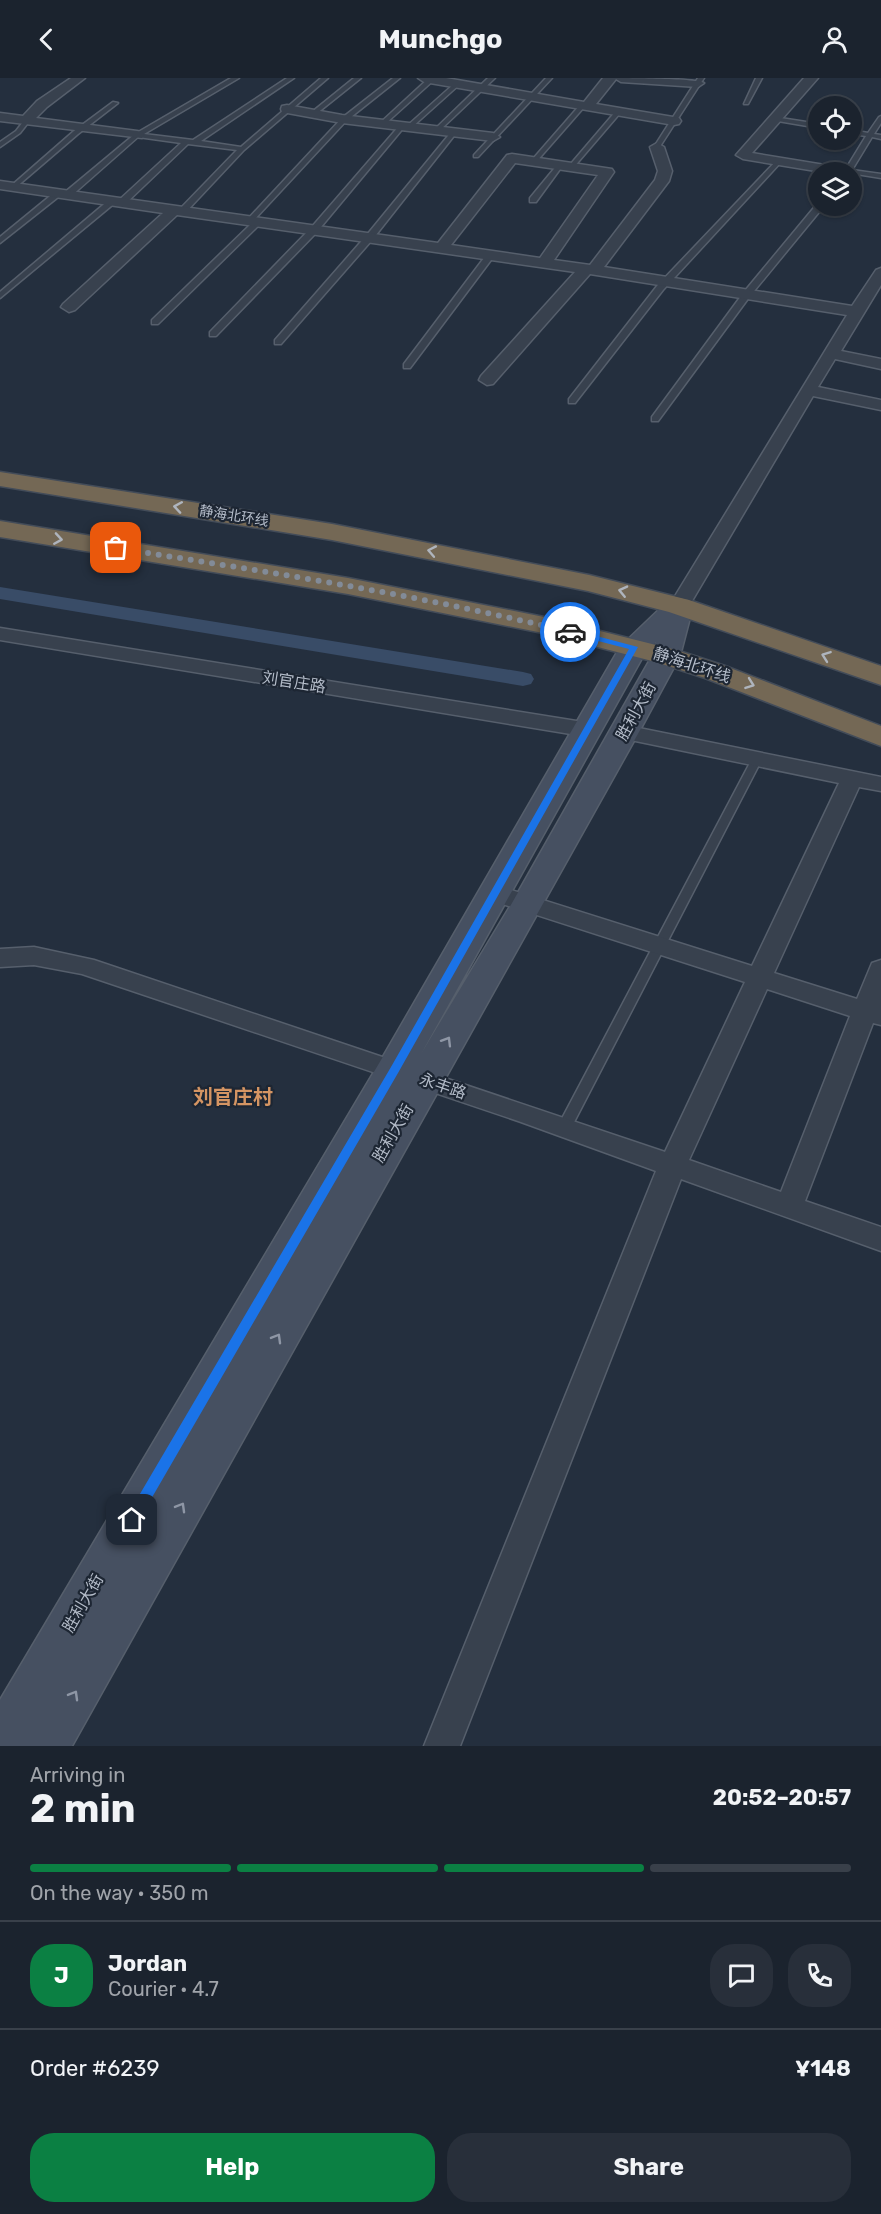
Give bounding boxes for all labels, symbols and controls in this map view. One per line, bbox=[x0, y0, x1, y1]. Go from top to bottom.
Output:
icon: back bbox=[30, 23, 63, 56]
text: Munchgo bbox=[378, 23, 503, 55]
icon: person bbox=[818, 23, 851, 56]
map controls bbox=[808, 96, 862, 216]
button: locate bbox=[808, 96, 862, 150]
button: layers bbox=[808, 162, 862, 216]
one-way arrow bbox=[173, 501, 183, 514]
street label: 静海北环线 bbox=[198, 502, 270, 530]
pin bbox=[90, 522, 141, 573]
icon: bag bbox=[99, 531, 132, 564]
one-way arrow bbox=[53, 532, 62, 544]
one-way arrow bbox=[427, 545, 437, 558]
one-way arrow bbox=[618, 585, 628, 598]
courier bbox=[540, 602, 600, 662]
icon: car bbox=[554, 616, 587, 649]
street label: 静海北环线 bbox=[651, 644, 733, 686]
one-way arrow bbox=[821, 650, 832, 663]
street label: 刘官庄路 bbox=[261, 668, 327, 696]
one-way arrow bbox=[744, 677, 755, 690]
street label: 胜利大街 bbox=[612, 678, 660, 744]
one-way arrow bbox=[439, 1037, 451, 1047]
street label: 永丰路 bbox=[417, 1069, 469, 1103]
district label: 刘官庄村 bbox=[193, 1085, 273, 1109]
street label: 胜利大街 bbox=[369, 1101, 417, 1165]
one-way arrow bbox=[270, 1334, 281, 1344]
pin bbox=[106, 1494, 157, 1545]
icon: home bbox=[115, 1503, 148, 1536]
one-way arrow bbox=[174, 1503, 185, 1513]
street label: 胜利大街 bbox=[59, 1571, 107, 1635]
one-way arrow bbox=[67, 1691, 78, 1701]
text: Arriving in bbox=[30, 1763, 125, 1787]
text: 20:52–20:57 bbox=[713, 1784, 851, 1811]
text: 2 min bbox=[30, 1786, 136, 1832]
text: On the way · 350 m bbox=[30, 1881, 209, 1905]
button: chat bbox=[710, 1944, 773, 2007]
button: phone bbox=[788, 1944, 851, 2007]
text: Jordan bbox=[108, 1950, 187, 1977]
text: J bbox=[54, 1962, 69, 1989]
text: Courier · 4.7 bbox=[108, 1977, 219, 2001]
text: Order #6239 bbox=[30, 2055, 159, 2082]
text: ¥148 bbox=[795, 2055, 851, 2082]
button: Help bbox=[30, 2133, 435, 2202]
button: Share bbox=[447, 2133, 851, 2202]

